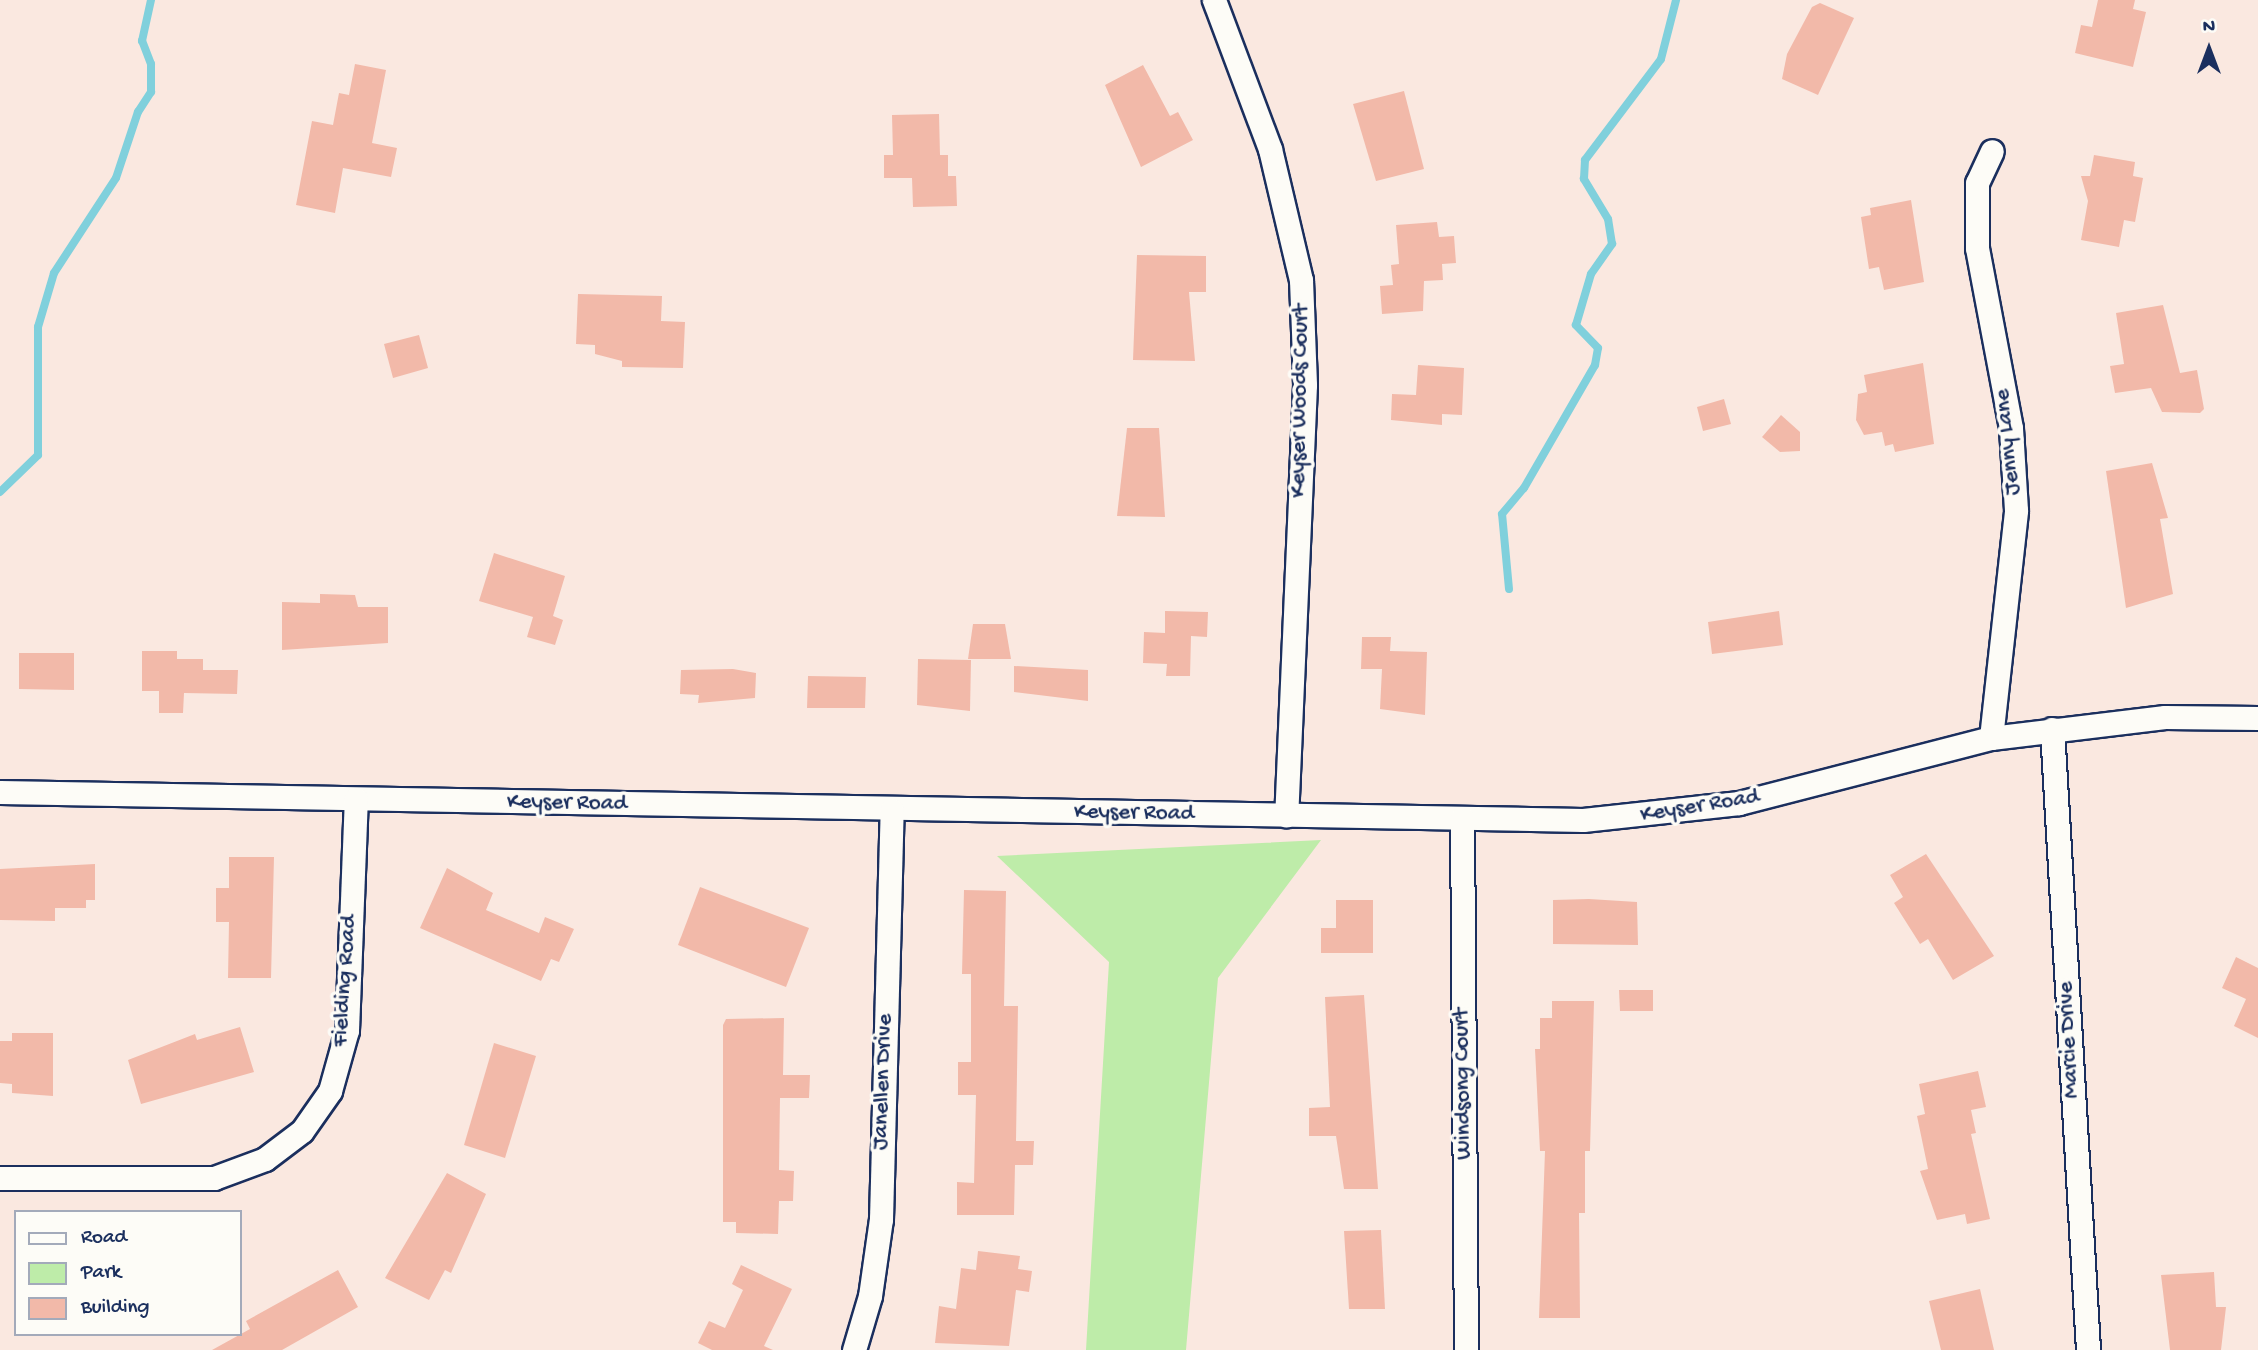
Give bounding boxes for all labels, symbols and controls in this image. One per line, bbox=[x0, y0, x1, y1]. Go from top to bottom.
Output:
north arrow bbox=[2174, 14, 2244, 84]
text: N bbox=[2203, 16, 2215, 39]
street label: Keyser Woods Court bbox=[1286, 304, 1316, 498]
street label: Jenny Lane bbox=[1990, 388, 2028, 496]
street label: Keyser Road bbox=[1639, 784, 1761, 830]
street label: Keyser Road bbox=[507, 789, 627, 819]
street label: Keyser Road bbox=[1074, 799, 1194, 829]
street label: Fielding Road bbox=[328, 914, 364, 1048]
street label: Marcie Drive bbox=[2053, 981, 2087, 1099]
street label: Windsong Court bbox=[1449, 1008, 1479, 1160]
street label: Janellen Drive bbox=[868, 1013, 900, 1151]
legend bbox=[14, 1210, 242, 1336]
text: Road bbox=[81, 1226, 127, 1251]
text: Park bbox=[81, 1261, 121, 1286]
text: Building bbox=[81, 1296, 150, 1321]

